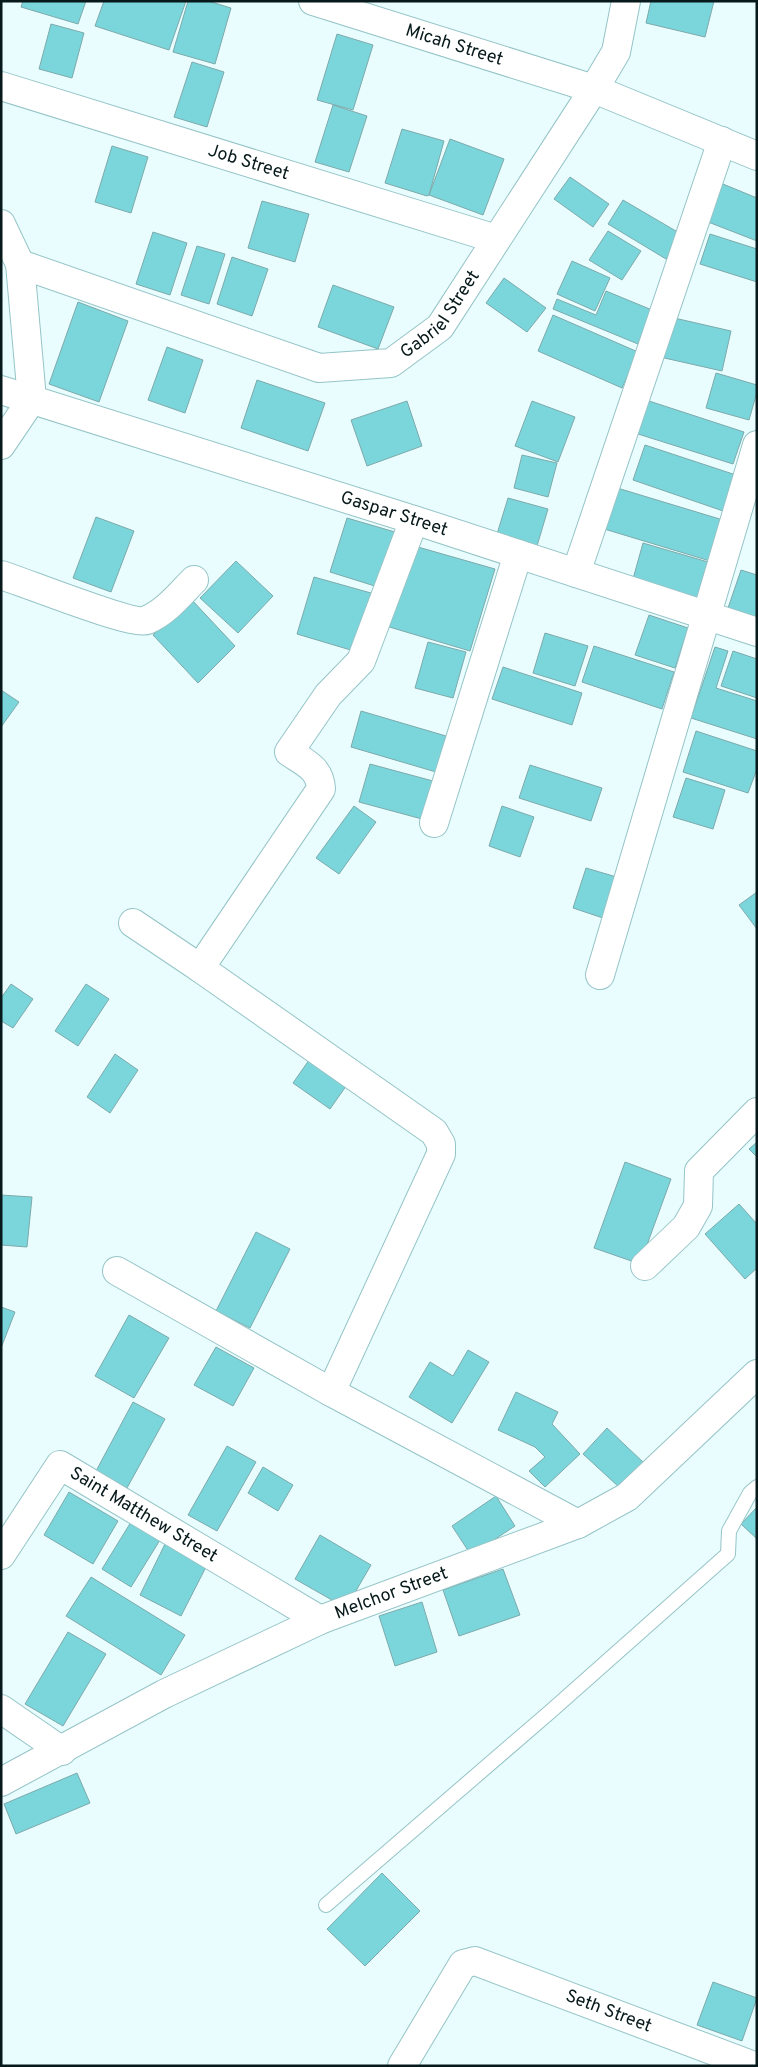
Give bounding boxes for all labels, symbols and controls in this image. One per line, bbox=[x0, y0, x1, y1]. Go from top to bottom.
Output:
street label: Micah Street bbox=[402, 19, 506, 71]
street label: Job Street bbox=[205, 139, 292, 186]
street label: Gabriel Street bbox=[396, 266, 485, 364]
street label: Gaspar Street bbox=[337, 486, 451, 542]
street label: Saint Matthew Street bbox=[65, 1462, 222, 1568]
street label: Melchor Street bbox=[331, 1562, 451, 1625]
street label: Seth Street bbox=[562, 1985, 655, 2038]

